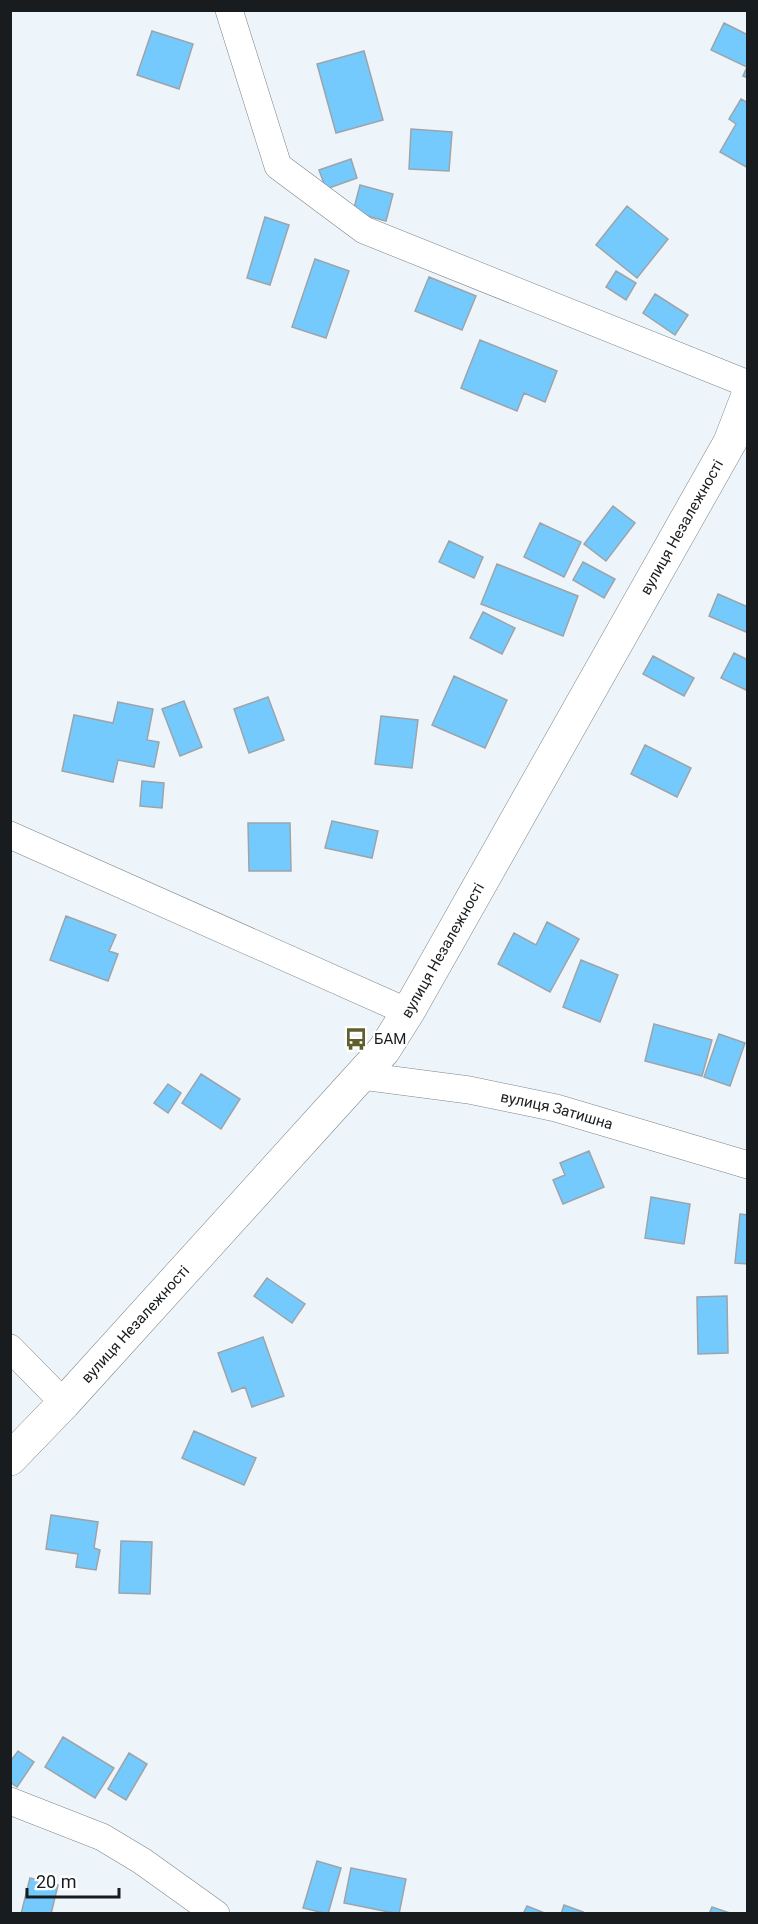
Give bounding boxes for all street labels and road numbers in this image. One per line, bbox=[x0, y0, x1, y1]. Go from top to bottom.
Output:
street label: вулиця Незалежності bbox=[637, 457, 727, 598]
street label: вулиця Незалежності bbox=[398, 880, 488, 1021]
street label: вулиця Затишна bbox=[499, 1088, 615, 1133]
street label: вулиця Незалежності bbox=[78, 1262, 193, 1387]

